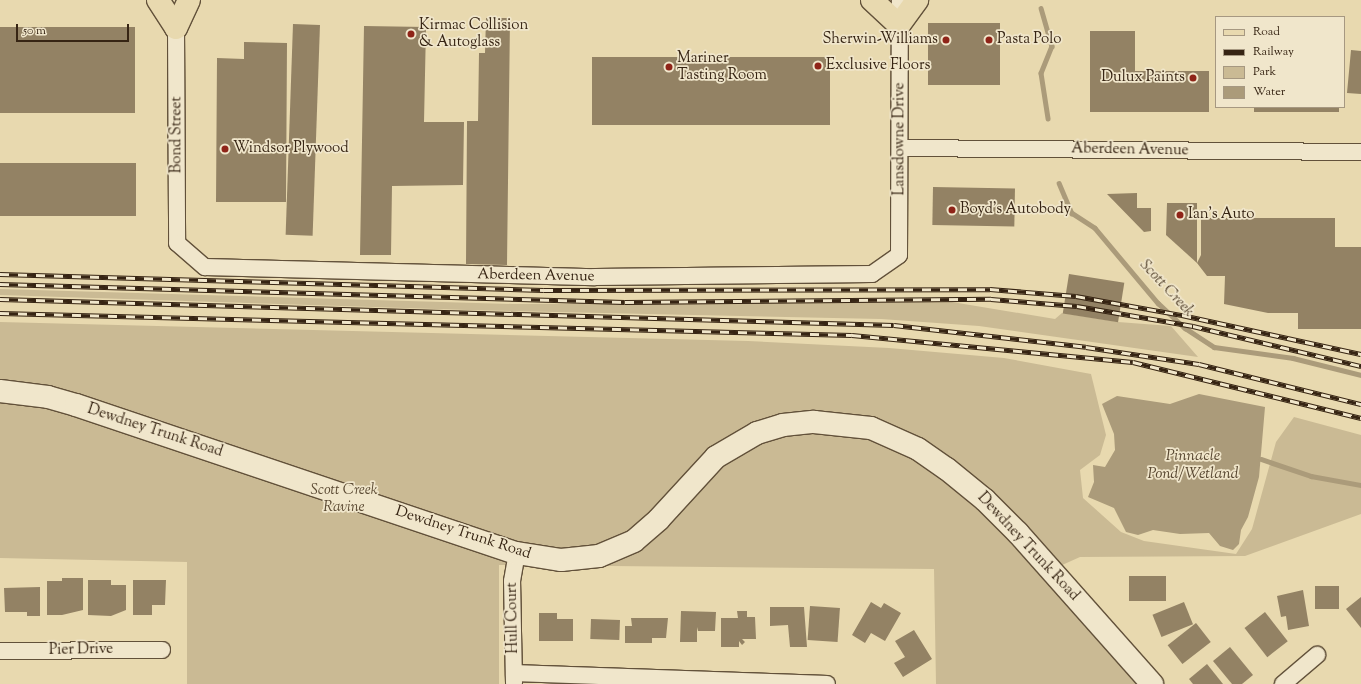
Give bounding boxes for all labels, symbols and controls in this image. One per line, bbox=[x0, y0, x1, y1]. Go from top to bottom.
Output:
scale bar bbox=[18, 16, 131, 42]
place label: Kirmac Collision & Autoglass bbox=[419, 16, 528, 51]
legend bbox=[1215, 16, 1345, 108]
text: 50 m bbox=[23, 22, 46, 40]
text: Road bbox=[1253, 23, 1280, 41]
marker: Kirmac Collision & Autoglass bbox=[406, 29, 416, 39]
place label: Sherwin-Williams bbox=[822, 31, 938, 49]
place label: Pasta Polo bbox=[997, 31, 1061, 49]
marker: Sherwin-Williams bbox=[941, 35, 951, 45]
marker: Pasta Polo bbox=[984, 35, 994, 45]
text: Railway bbox=[1253, 43, 1294, 61]
place label: Mariner Tasting Room bbox=[677, 49, 767, 84]
place label: Exclusive Floors bbox=[826, 57, 930, 75]
marker: Exclusive Floors bbox=[813, 61, 823, 71]
marker: Mariner Tasting Room bbox=[664, 62, 674, 72]
text: Park bbox=[1253, 63, 1276, 81]
place label: Dulux Paints bbox=[1101, 69, 1185, 87]
marker: Dulux Paints bbox=[1188, 73, 1198, 83]
street label: Lansdowne Drive bbox=[891, 82, 909, 196]
text: Water bbox=[1253, 83, 1285, 101]
street label: Bond Street bbox=[168, 97, 186, 173]
place label: Windsor Plywood bbox=[233, 140, 349, 158]
street label: Aberdeen Avenue bbox=[1071, 140, 1189, 160]
marker: Windsor Plywood bbox=[220, 144, 230, 154]
place label: Boyd's Autobody bbox=[960, 201, 1071, 219]
marker: Boyd's Autobody bbox=[947, 205, 957, 215]
place label: Ian's Auto bbox=[1188, 206, 1255, 224]
marker: Ian's Auto bbox=[1175, 210, 1185, 220]
water label: Scott Creek bbox=[1135, 256, 1197, 322]
street label: Aberdeen Avenue bbox=[477, 266, 595, 286]
street label: Dewdney Trunk Road bbox=[85, 401, 225, 461]
water label: Pinnacle Pond/Wetland bbox=[1147, 447, 1239, 485]
park label: Scott Creek Ravine bbox=[311, 481, 377, 516]
street label: Dewdney Trunk Road bbox=[973, 489, 1083, 605]
street label: Dewdney Trunk Road bbox=[393, 503, 533, 563]
street label: Hull Court bbox=[503, 582, 523, 654]
street label: Pier Drive bbox=[49, 640, 113, 660]

